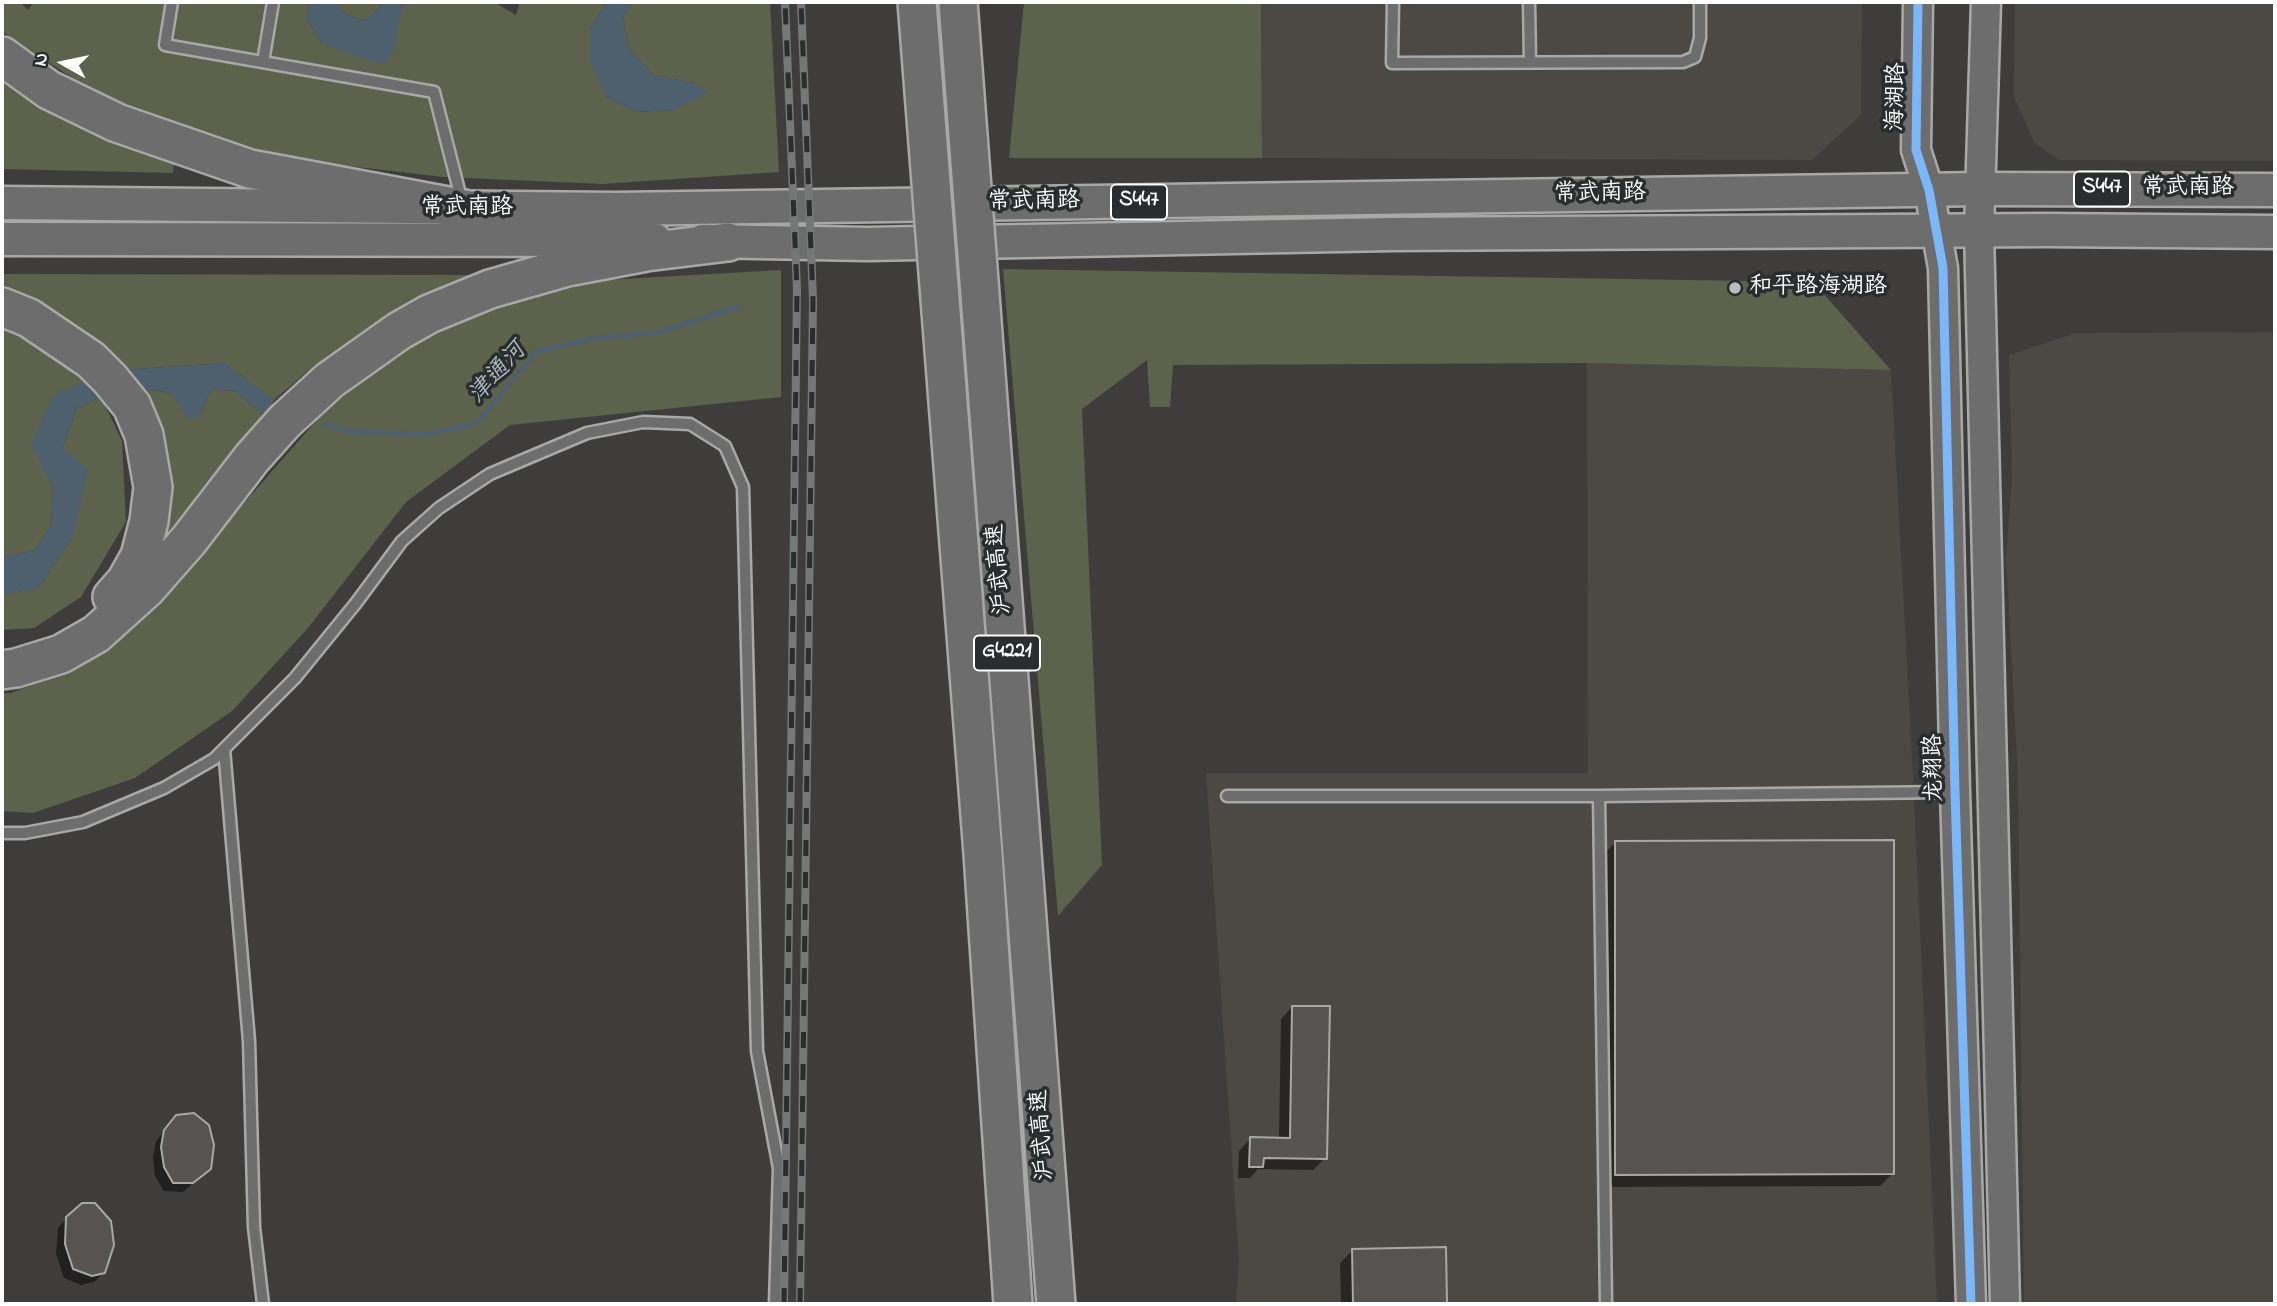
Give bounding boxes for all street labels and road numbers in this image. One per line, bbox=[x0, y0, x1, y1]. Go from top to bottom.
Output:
street label: 海湖路 bbox=[1884, 62, 1912, 132]
road number: S447 bbox=[2074, 172, 2130, 206]
street label: 常武南路 bbox=[2142, 175, 2234, 203]
street label: 常武南路 bbox=[1554, 180, 1646, 210]
road number: S447 bbox=[1111, 184, 1167, 220]
street label: 常武南路 bbox=[988, 188, 1080, 218]
street label: 常武南路 bbox=[421, 195, 513, 223]
street label: 沪武高速 bbox=[983, 522, 1019, 616]
road number: G4221 bbox=[974, 636, 1040, 670]
street label: 龙翔路 bbox=[1922, 733, 1950, 803]
street label: 沪武高速 bbox=[1027, 1088, 1061, 1182]

